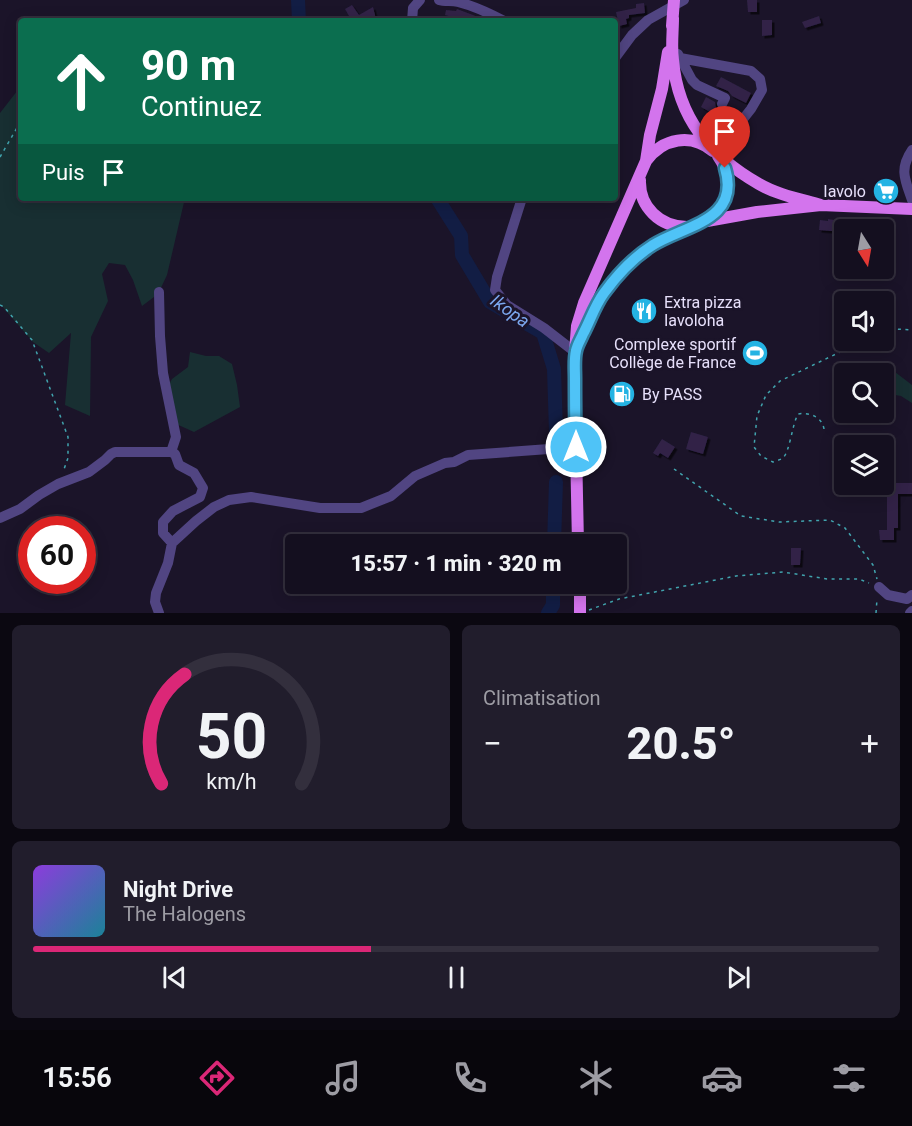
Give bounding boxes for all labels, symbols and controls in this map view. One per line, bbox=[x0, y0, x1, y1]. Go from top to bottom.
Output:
text: 90 m bbox=[141, 41, 236, 90]
icon: ahead bbox=[42, 42, 120, 120]
text: Continuez bbox=[141, 91, 262, 123]
pin bbox=[699, 106, 750, 168]
icon: arrive bbox=[708, 115, 741, 148]
icon: arrive bbox=[97, 156, 130, 189]
text: Puis bbox=[42, 160, 85, 185]
supermarket icon: Iavolo bbox=[871, 176, 901, 206]
place label: Iavolo bbox=[823, 182, 866, 201]
north arrow bbox=[834, 219, 894, 279]
map controls bbox=[834, 219, 894, 495]
water label: Ikopa bbox=[487, 290, 534, 331]
button: sound bbox=[834, 291, 894, 351]
place label: Extra pizza Iavoloha bbox=[664, 293, 742, 330]
restaurant icon: Extra pizza Iavoloha bbox=[629, 296, 659, 326]
place label: Complexe sportif Collège de France bbox=[609, 335, 736, 372]
sports icon: Complexe sportif Collège de France bbox=[740, 338, 770, 368]
button: search bbox=[834, 363, 894, 423]
fuel station icon: By PASS bbox=[607, 379, 637, 409]
place label: By PASS bbox=[642, 385, 702, 404]
position arrow bbox=[544, 415, 608, 479]
button: layers bbox=[834, 435, 894, 495]
speed limit sign: 60 bbox=[18, 516, 96, 594]
text: 15:57 · 1 min · 320 m bbox=[351, 551, 561, 576]
text: Climatisation bbox=[483, 686, 601, 710]
text: 50 bbox=[195, 700, 267, 773]
text: 20.5° bbox=[627, 717, 736, 770]
text: − bbox=[483, 724, 502, 763]
text: + bbox=[860, 724, 879, 763]
text: km/h bbox=[206, 769, 256, 794]
text: Night Drive bbox=[123, 877, 233, 902]
text: The Halogens bbox=[123, 902, 246, 926]
icon: previous bbox=[158, 961, 191, 994]
icon: pause bbox=[440, 961, 473, 994]
icon: next bbox=[722, 961, 755, 994]
icon: directions bbox=[196, 1057, 238, 1099]
icon: music bbox=[322, 1057, 364, 1099]
icon: phone bbox=[449, 1057, 491, 1099]
icon: climate bbox=[575, 1057, 617, 1099]
icon: car bbox=[701, 1057, 743, 1099]
icon: filters bbox=[828, 1057, 870, 1099]
text: 15:56 bbox=[42, 1062, 112, 1094]

